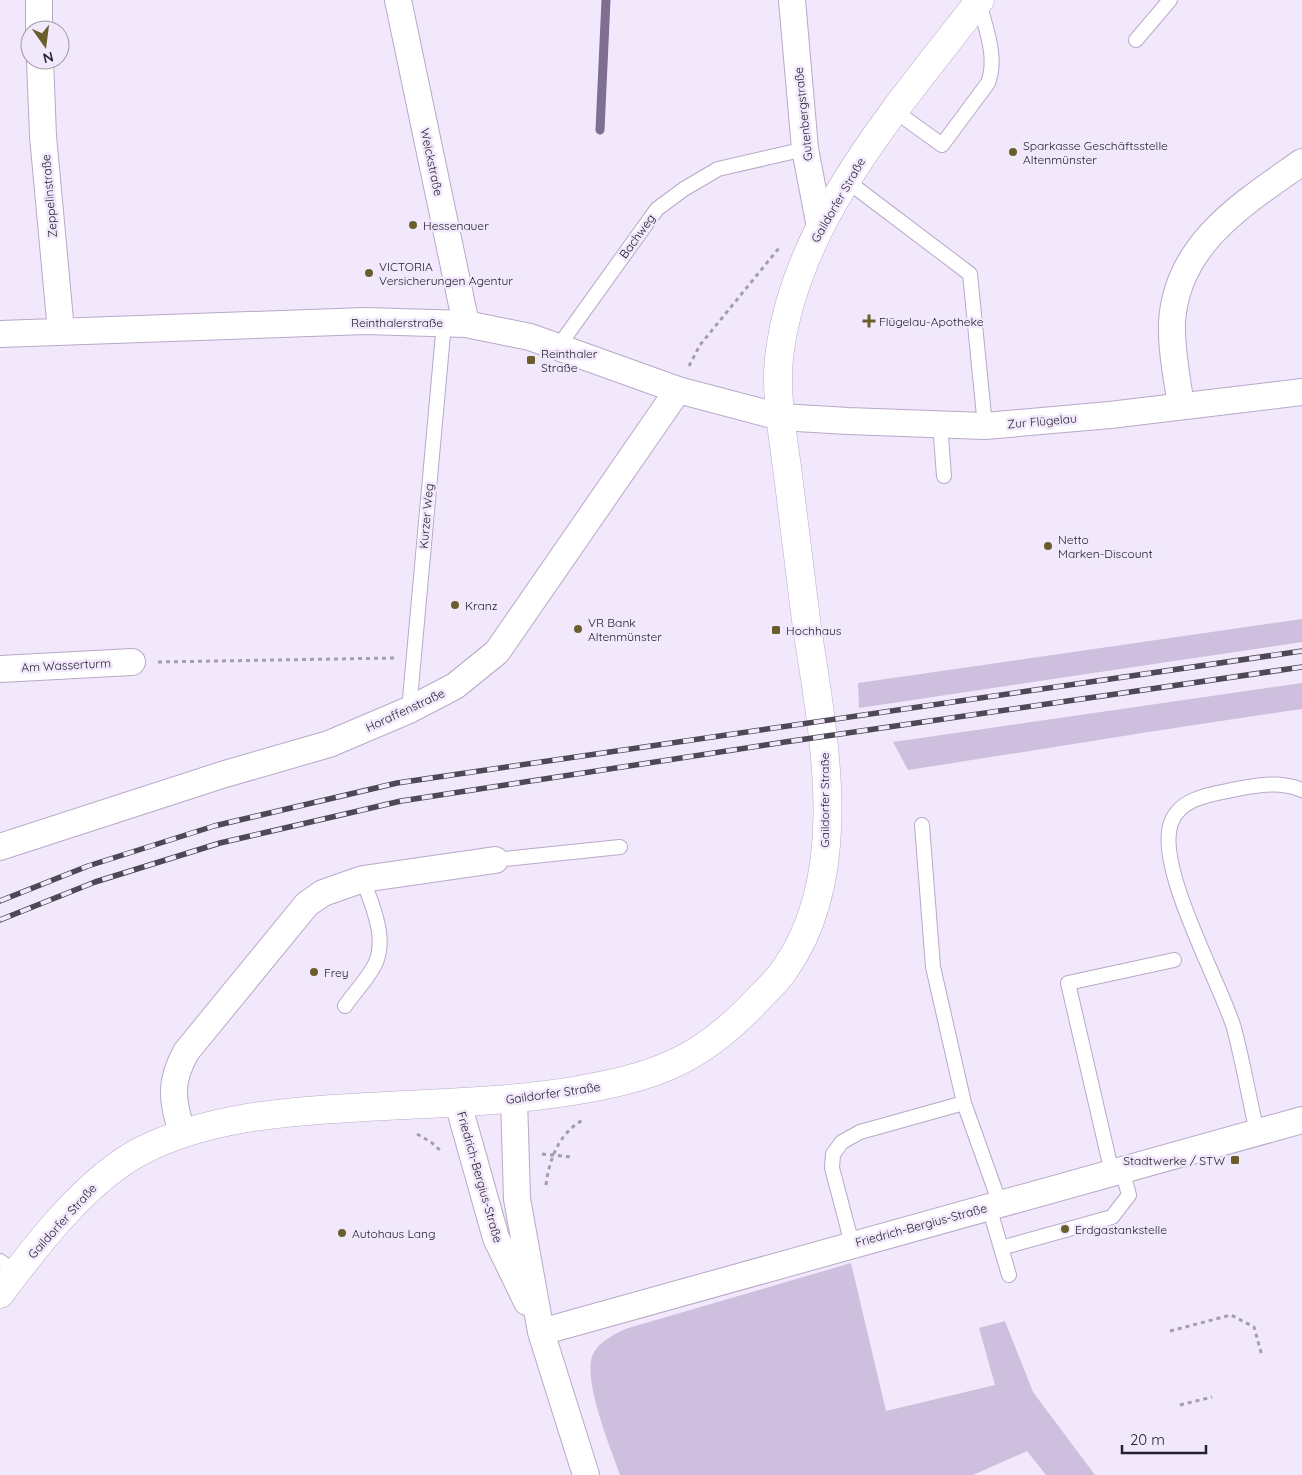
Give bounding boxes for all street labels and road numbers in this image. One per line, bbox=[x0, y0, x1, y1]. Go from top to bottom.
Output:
street label: Gutenbergstraße bbox=[791, 66, 815, 162]
street label: Weickstraße bbox=[418, 127, 447, 197]
street label: Zeppelinstraße bbox=[38, 154, 60, 238]
street label: Gaildorfer Straße bbox=[808, 155, 868, 245]
street label: Bachweg bbox=[616, 211, 658, 261]
street label: Reinthalerstraße bbox=[351, 315, 443, 330]
street label: Zur Flügelau bbox=[1007, 411, 1077, 431]
street label: Kurzer Weg bbox=[416, 483, 436, 549]
street label: Am Wasserturm bbox=[21, 655, 111, 675]
street label: Horaffenstraße bbox=[363, 685, 447, 735]
street label: Gaildorfer Straße bbox=[817, 752, 832, 848]
street label: Gaildorfer Straße bbox=[505, 1079, 601, 1107]
street label: Friedrich-Bergius-Straße bbox=[454, 1110, 506, 1244]
street label: Gaildorfer Straße bbox=[25, 1180, 100, 1261]
street label: Friedrich-Bergius-Straße bbox=[854, 1200, 989, 1250]

